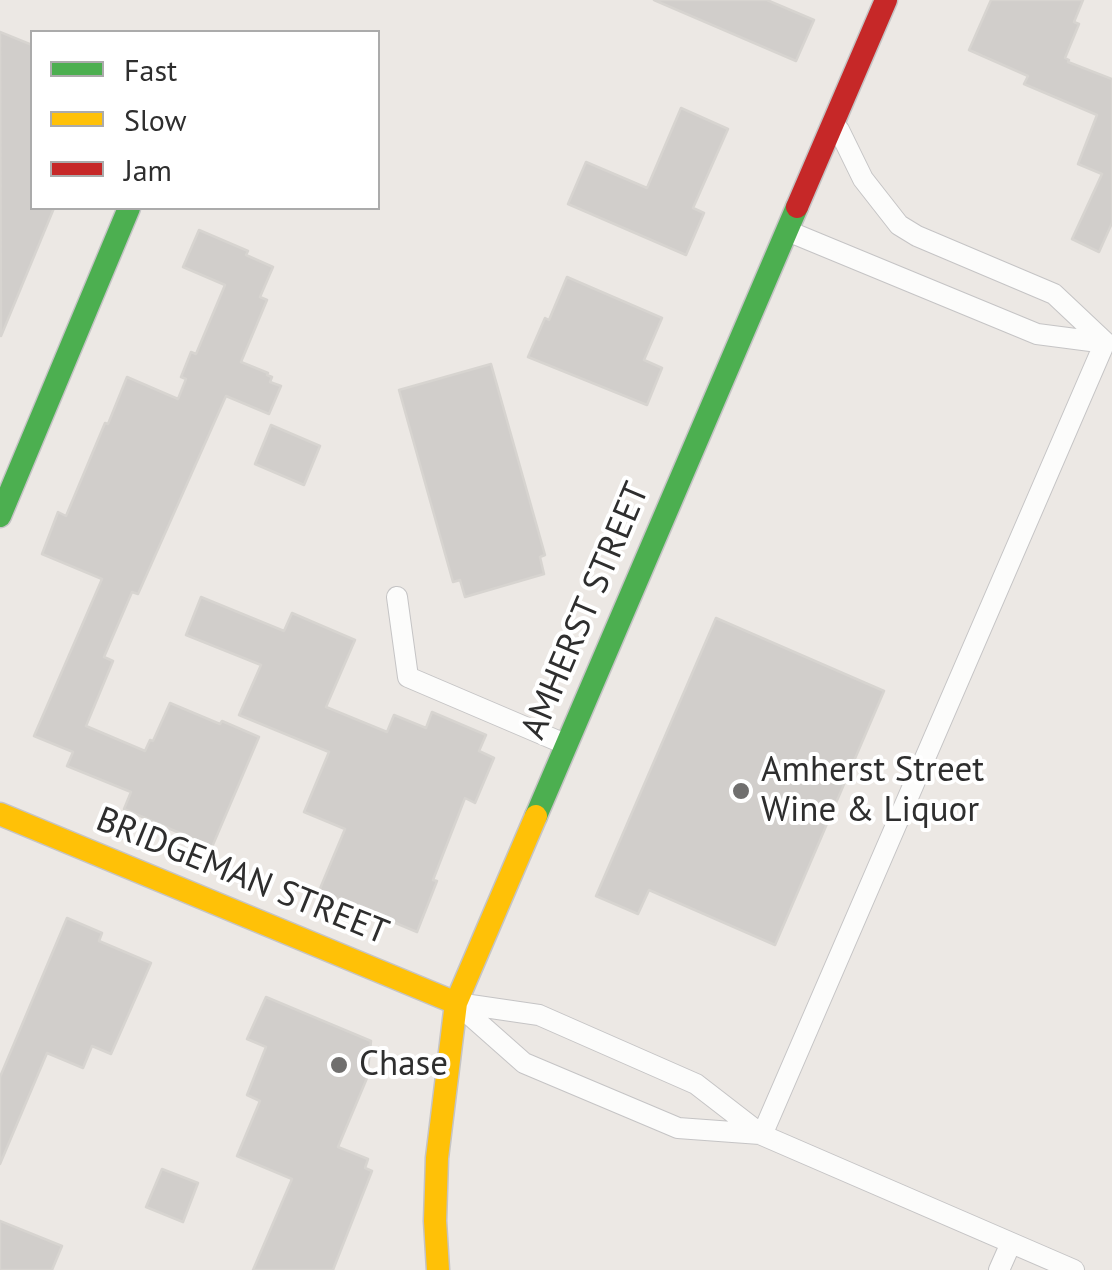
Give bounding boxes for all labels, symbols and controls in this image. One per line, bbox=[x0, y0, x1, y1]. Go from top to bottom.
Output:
legend bbox=[30, 30, 380, 210]
text: Fast bbox=[124, 50, 177, 89]
text: Slow bbox=[124, 100, 187, 139]
text: Jam bbox=[124, 150, 172, 189]
street label: AMHERST STREET bbox=[513, 477, 659, 745]
place label: Amherst Street Wine & Liquor bbox=[761, 750, 984, 832]
marker: Amherst Street Wine & Liquor bbox=[730, 780, 752, 802]
street label: BRIDGEMAN STREET bbox=[90, 799, 394, 955]
place label: Chase bbox=[359, 1044, 448, 1086]
marker: Chase bbox=[328, 1054, 350, 1076]

